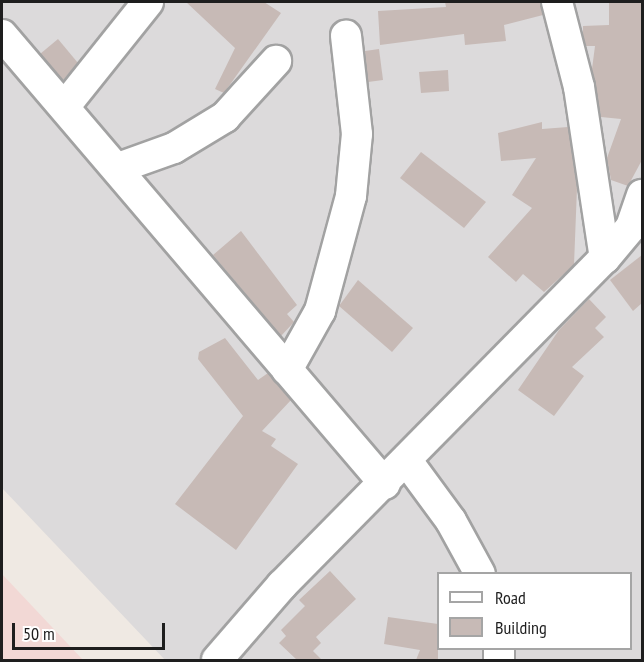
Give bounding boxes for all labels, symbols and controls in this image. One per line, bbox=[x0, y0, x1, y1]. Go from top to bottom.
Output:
legend bbox=[437, 572, 632, 650]
text: Road bbox=[495, 586, 526, 609]
scale bar bbox=[15, 611, 168, 649]
text: Building bbox=[495, 616, 547, 639]
text: 50 m bbox=[23, 622, 55, 645]

